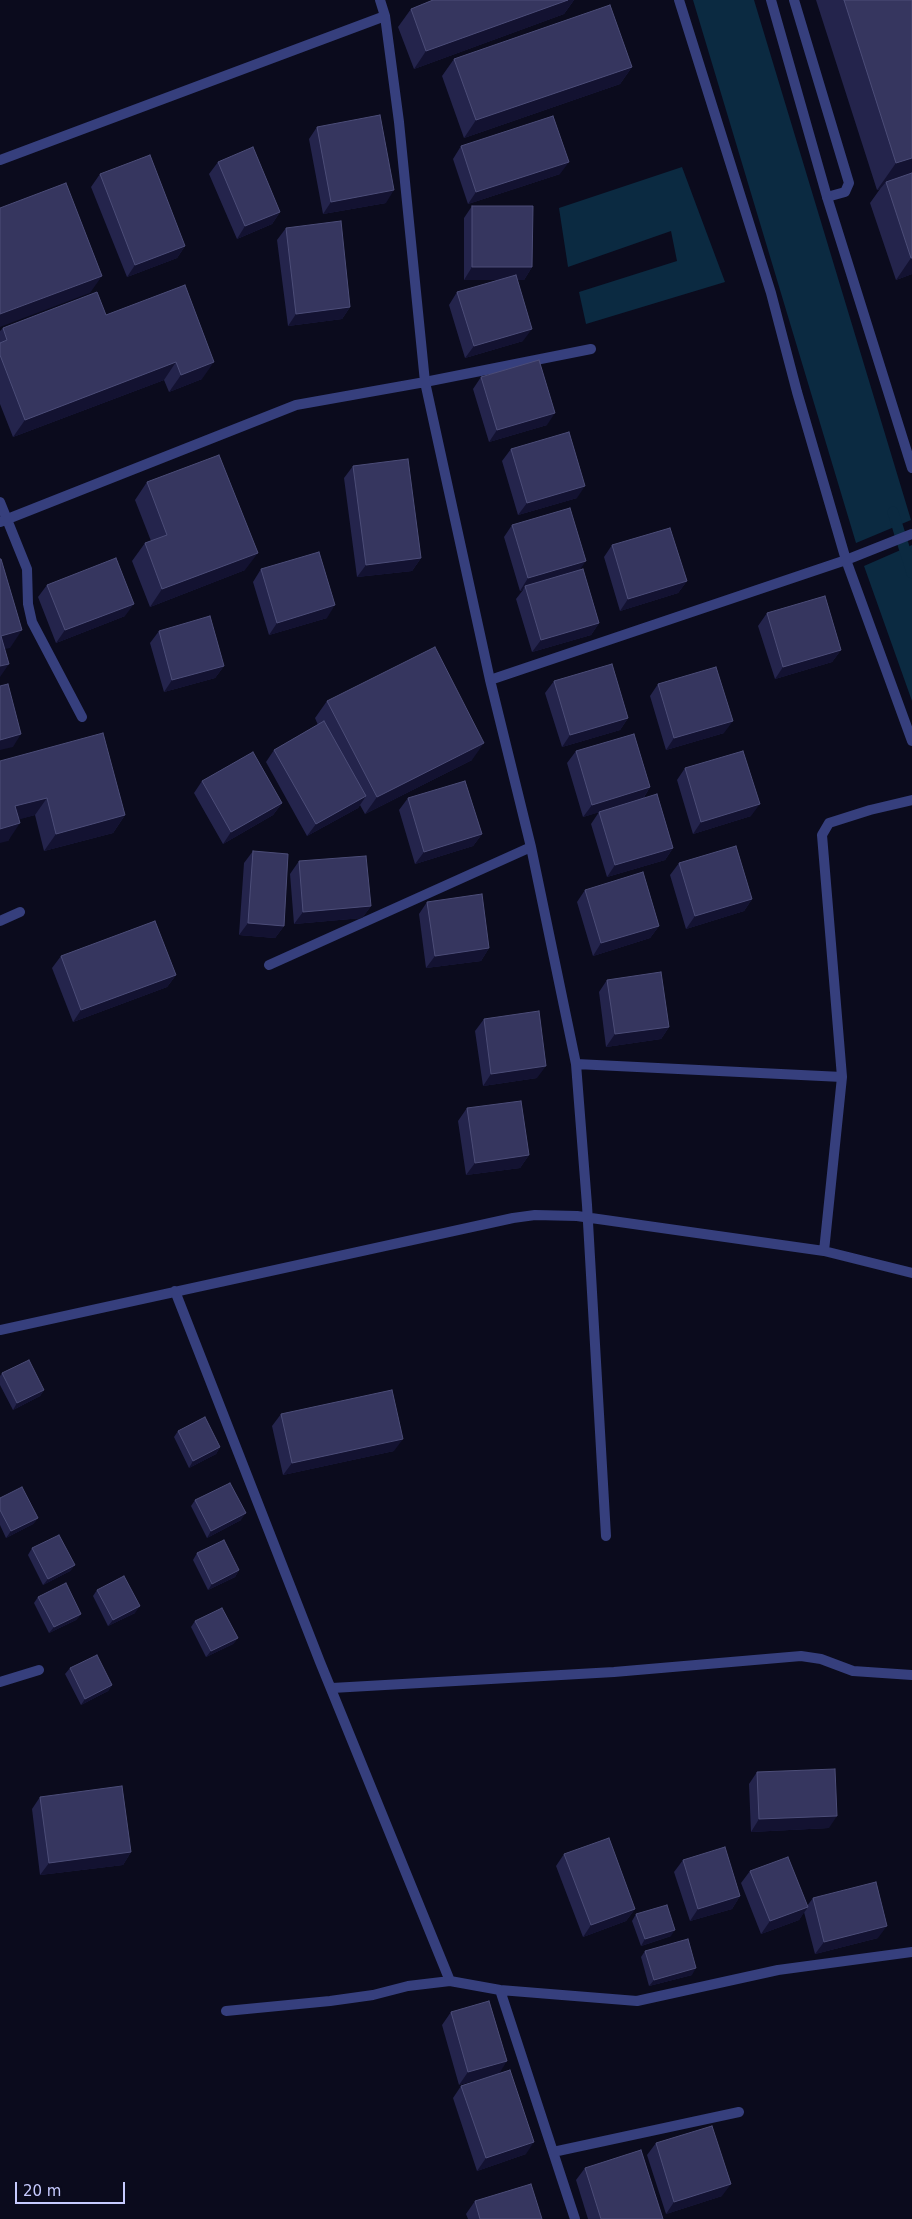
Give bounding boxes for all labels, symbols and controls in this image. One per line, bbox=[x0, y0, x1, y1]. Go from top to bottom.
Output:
scale bar bbox=[18, 2172, 128, 2204]
text: 20 m bbox=[23, 2182, 61, 2200]

